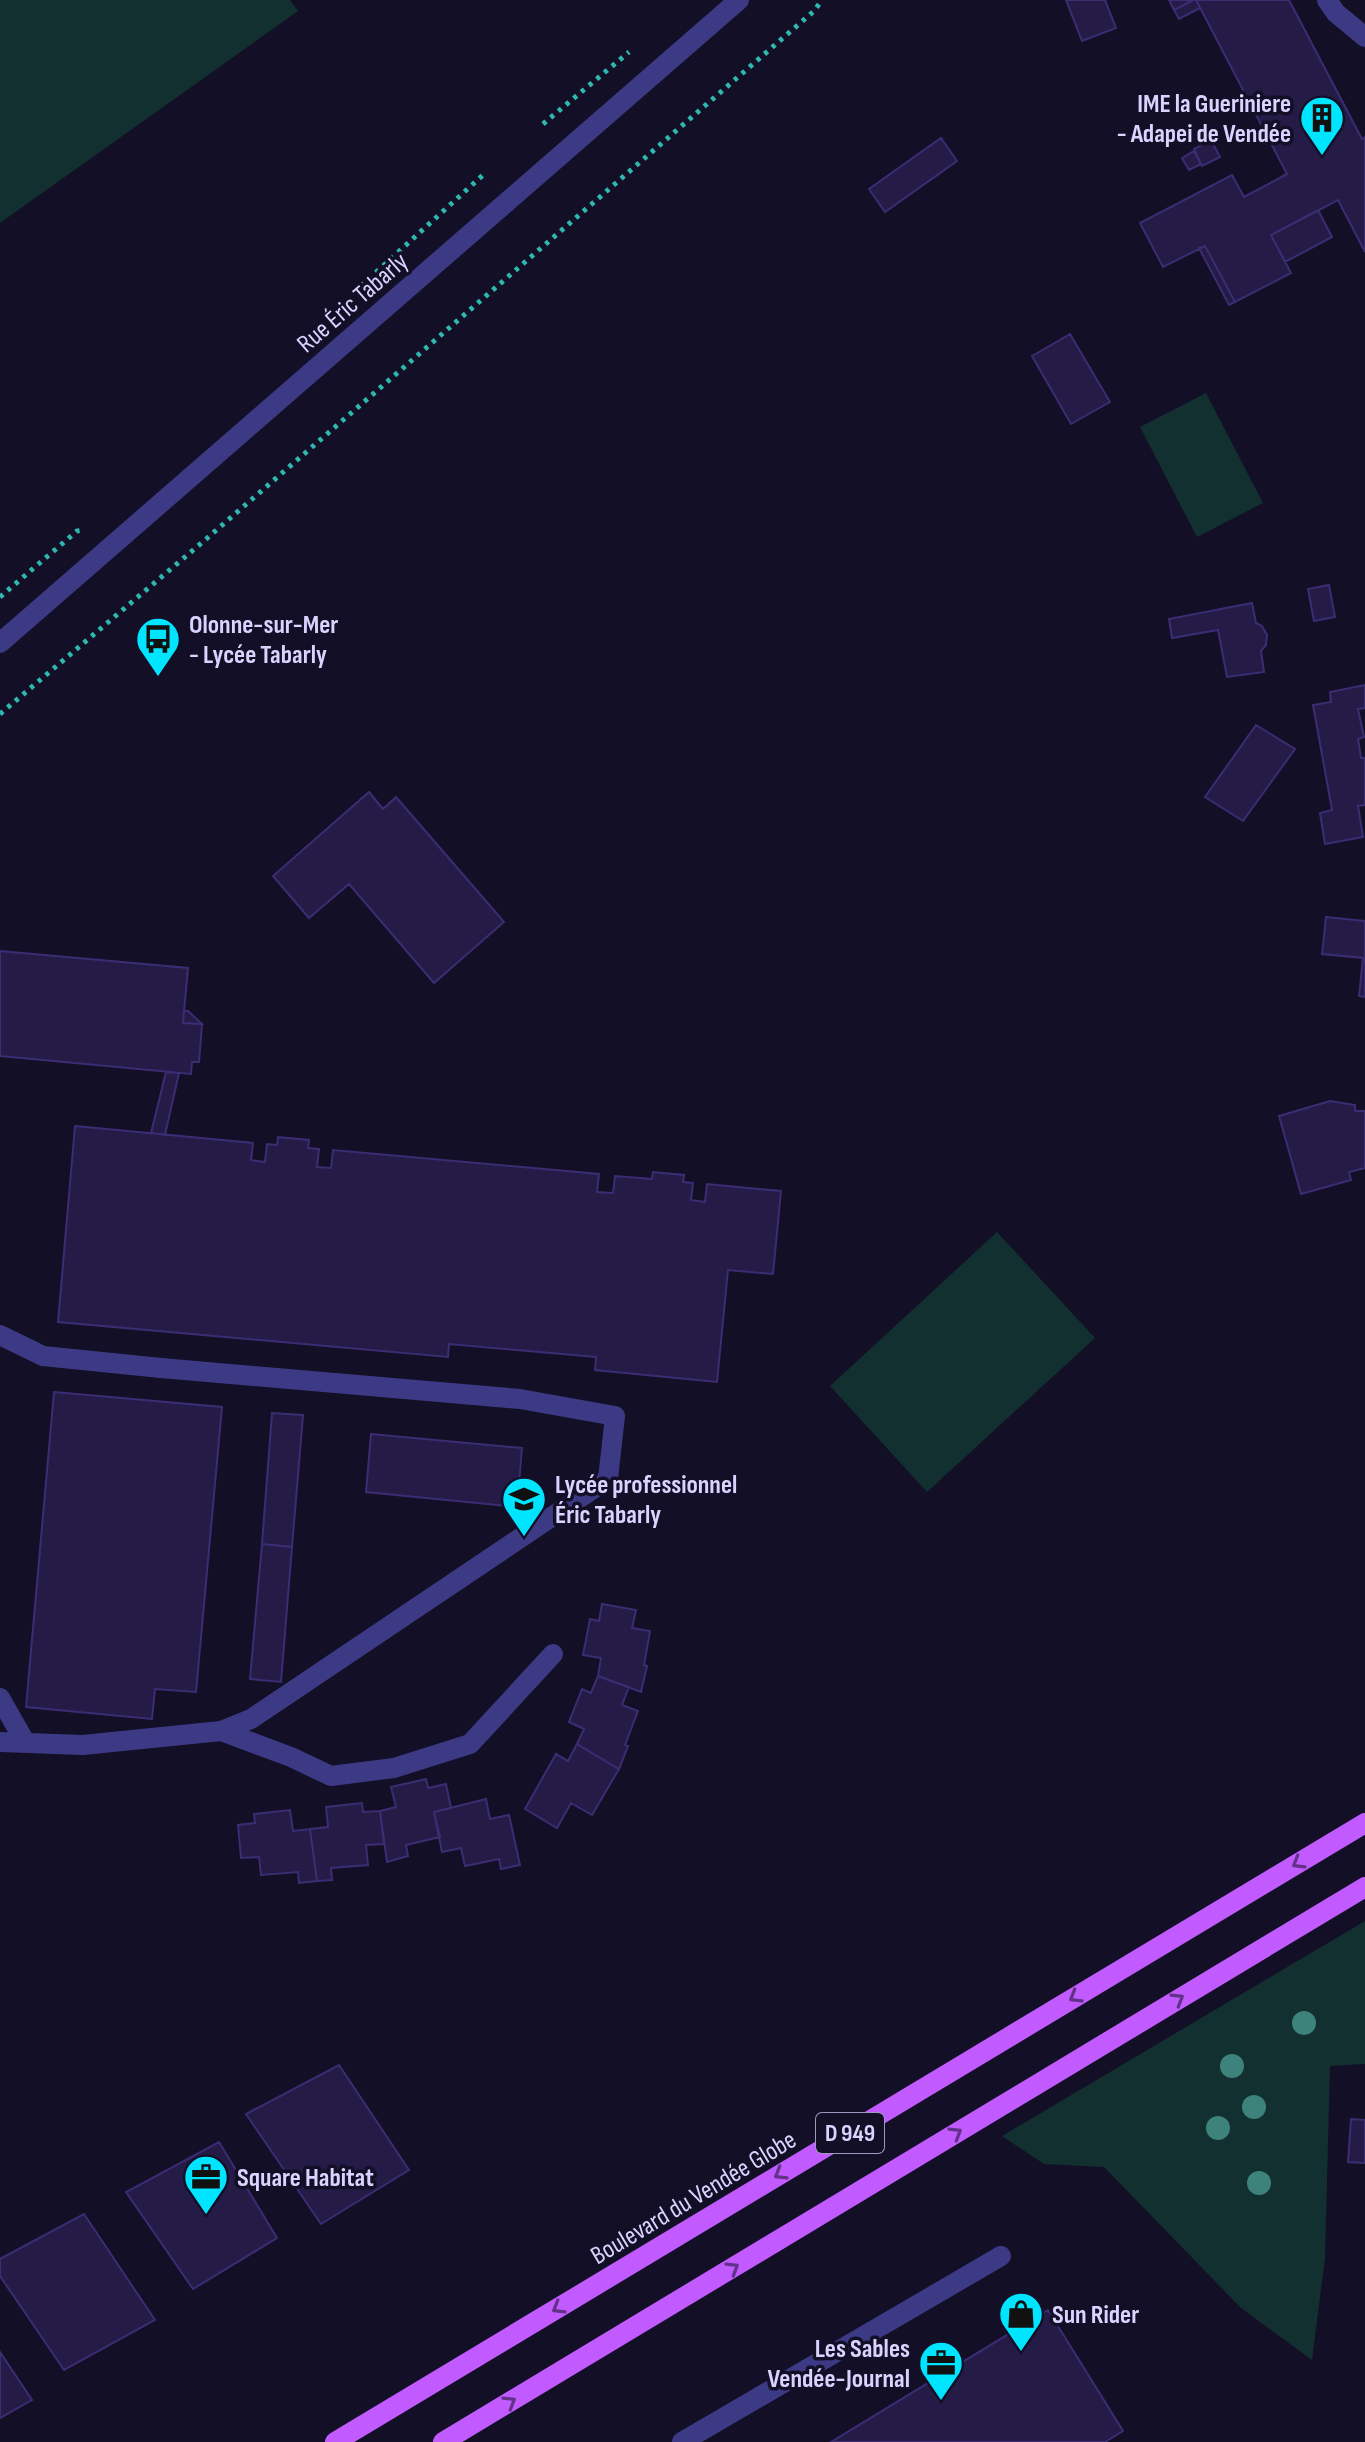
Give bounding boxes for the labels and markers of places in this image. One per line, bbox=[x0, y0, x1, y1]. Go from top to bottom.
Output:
place label: IME la Gueriniere - Adapei de Vendée bbox=[1117, 89, 1291, 150]
building icon: IME la Gueriniere - Adapei de Vendée bbox=[1298, 94, 1346, 157]
place label: Olonne-sur-Mer - Lycée Tabarly bbox=[189, 610, 338, 671]
bus stop icon: Olonne-sur-Mer - Lycée Tabarly bbox=[134, 615, 182, 678]
place label: Lycée professionnel Éric Tabarly bbox=[555, 1470, 737, 1531]
school or university icon: Lycée professionnel Éric Tabarly bbox=[500, 1475, 548, 1538]
office icon: Square Habitat bbox=[182, 2153, 230, 2216]
place label: Square Habitat bbox=[237, 2163, 374, 2194]
shop icon: Sun Rider bbox=[997, 2290, 1045, 2353]
place label: Sun Rider bbox=[1052, 2300, 1139, 2331]
place label: Les Sables Vendée-Journal bbox=[768, 2334, 910, 2395]
office icon: Les Sables Vendée-Journal bbox=[917, 2339, 965, 2402]

